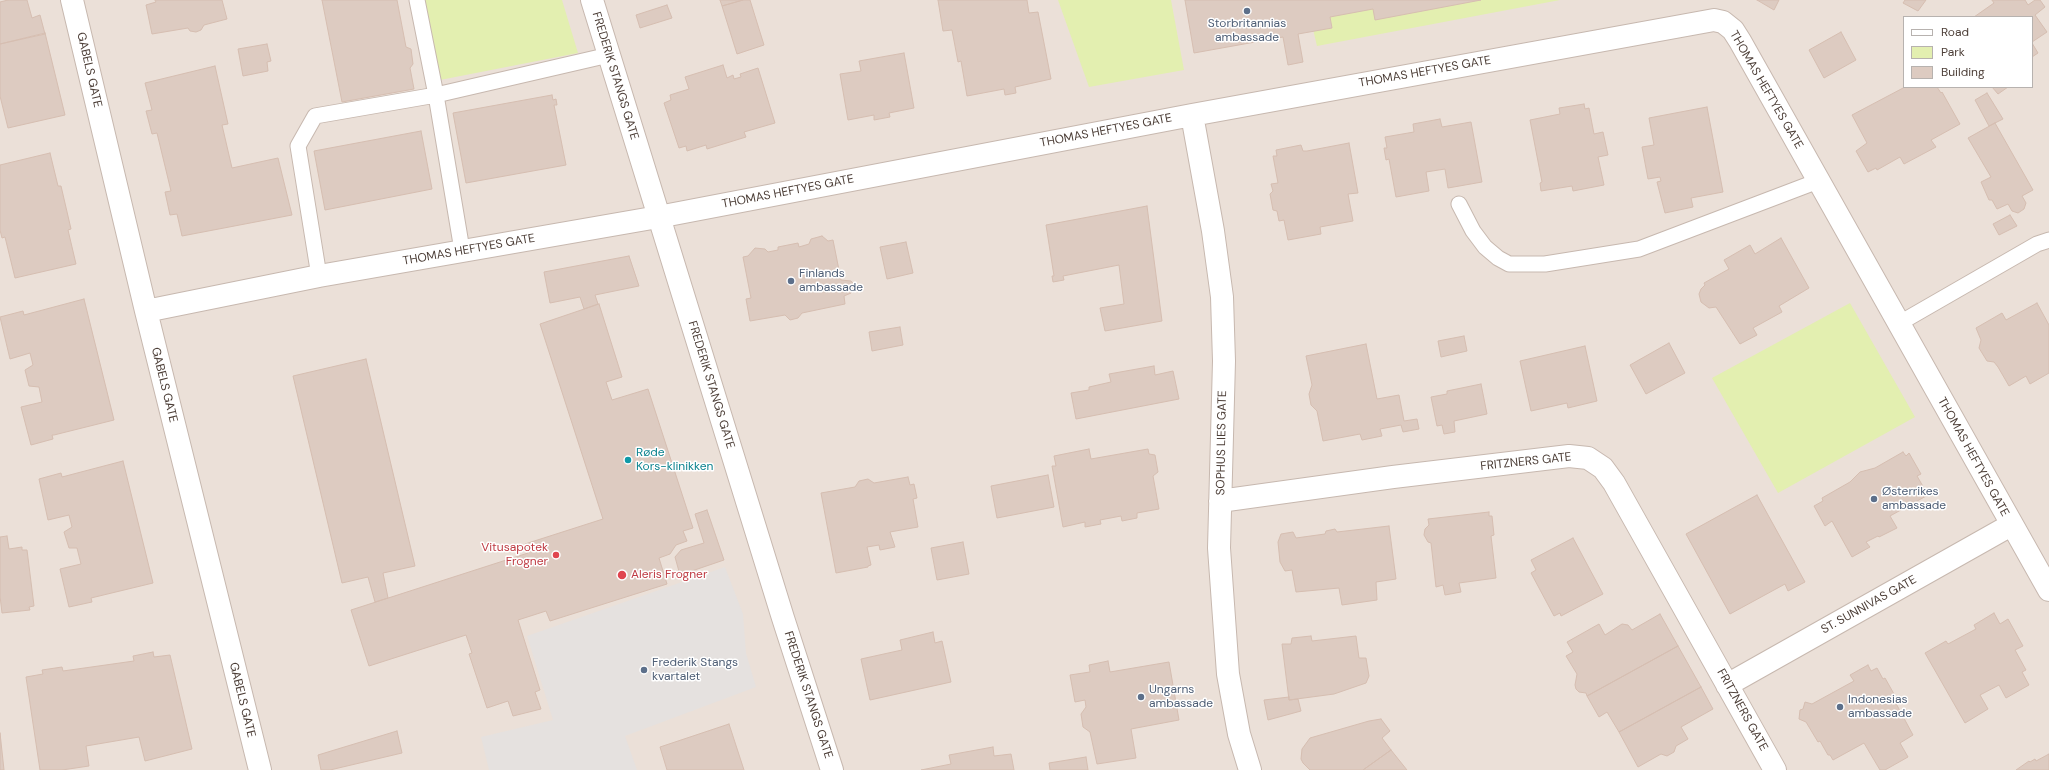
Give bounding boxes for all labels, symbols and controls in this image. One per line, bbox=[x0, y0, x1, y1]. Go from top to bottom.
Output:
marker: Storbritannias ambassade bbox=[1242, 6, 1252, 16]
street label: FREDERIK STANGS GATE bbox=[589, 10, 641, 142]
legend bbox=[1903, 16, 2033, 88]
place label: Storbritannias ambassade bbox=[1208, 17, 1286, 45]
text: Road bbox=[1941, 24, 1969, 40]
street label: THOMAS HEFTYES GATE bbox=[1726, 28, 1806, 152]
street label: GABELS GATE bbox=[73, 31, 105, 109]
text: Park bbox=[1941, 44, 1965, 60]
street label: THOMAS HEFTYES GATE bbox=[1358, 53, 1492, 91]
text: Building bbox=[1941, 64, 1985, 80]
street label: THOMAS HEFTYES GATE bbox=[1039, 111, 1173, 151]
street label: THOMAS HEFTYES GATE bbox=[721, 172, 855, 212]
street label: THOMAS HEFTYES GATE bbox=[402, 231, 536, 269]
place label: Finlands ambassade bbox=[799, 267, 863, 295]
marker: Finlands ambassade bbox=[786, 276, 796, 286]
street label: FREDERIK STANGS GATE bbox=[685, 319, 737, 451]
street label: GABELS GATE bbox=[148, 346, 180, 424]
street label: SOPHUS LIES GATE bbox=[1214, 390, 1230, 496]
street label: THOMAS HEFTYES GATE bbox=[1934, 395, 2012, 519]
place label: Røde Kors-klinikken bbox=[636, 446, 713, 474]
street label: FRITZNERS GATE bbox=[1480, 450, 1572, 474]
marker: Røde Kors-klinikken bbox=[623, 455, 633, 465]
place label: Østerrikes ambassade bbox=[1882, 485, 1946, 513]
marker: Østerrikes ambassade bbox=[1869, 494, 1879, 504]
place label: Vitusapotek Frogner bbox=[481, 541, 548, 569]
marker: Vitusapotek Frogner bbox=[551, 550, 561, 560]
place label: Aleris Frogner bbox=[631, 568, 707, 582]
marker: Aleris Frogner bbox=[616, 569, 628, 581]
street label: ST. SUNNIVAS GATE bbox=[1819, 573, 1919, 637]
street label: FREDERIK STANGS GATE bbox=[781, 629, 835, 761]
place label: Frederik Stangs kvartalet bbox=[652, 656, 738, 684]
street label: GABELS GATE bbox=[226, 661, 258, 739]
marker: Frederik Stangs kvartalet bbox=[639, 665, 649, 675]
street label: FRITZNERS GATE bbox=[1714, 666, 1770, 754]
place label: Ungarns ambassade bbox=[1149, 683, 1213, 711]
marker: Ungarns ambassade bbox=[1136, 692, 1146, 702]
place label: Indonesias ambassade bbox=[1848, 693, 1912, 721]
marker: Indonesias ambassade bbox=[1835, 702, 1845, 712]

